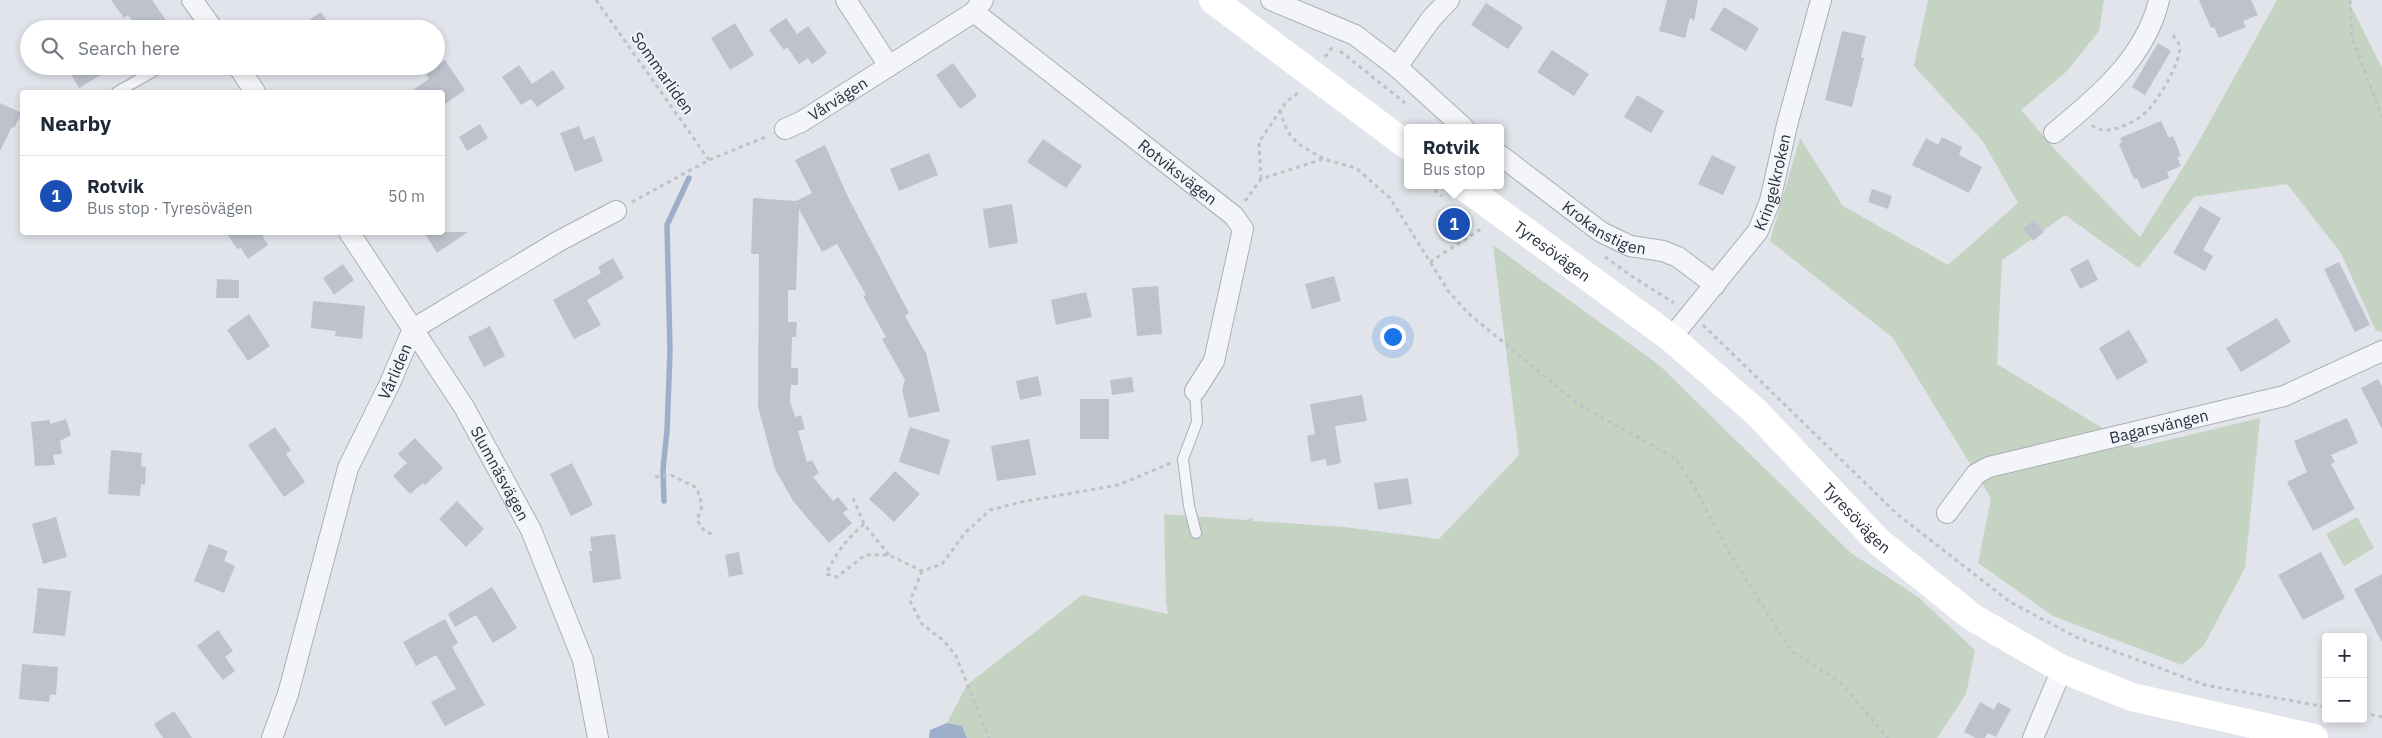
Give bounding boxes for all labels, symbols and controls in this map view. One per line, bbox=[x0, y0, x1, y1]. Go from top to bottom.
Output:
search box bbox=[20, 20, 445, 75]
street label: Sommarliden bbox=[627, 28, 699, 118]
icon: search bbox=[38, 34, 66, 62]
text: Search here bbox=[78, 36, 180, 60]
street label: Vårvägen bbox=[804, 72, 871, 125]
text: Nearby bbox=[40, 109, 111, 137]
popup bbox=[1404, 124, 1504, 189]
street label: Kringelkroken bbox=[1749, 132, 1795, 234]
street label: Rotviksvägen bbox=[1134, 135, 1221, 209]
text: Rotvik bbox=[1423, 135, 1480, 159]
text: Bus stop bbox=[1423, 159, 1485, 179]
text: Rotvik bbox=[87, 174, 144, 198]
text: 1 bbox=[51, 186, 61, 206]
text: 50 m bbox=[388, 186, 425, 206]
street label: Krokanstigen bbox=[1558, 196, 1647, 258]
text: Bus stop · Tyresövägen bbox=[87, 198, 253, 218]
pin: 1 bbox=[1438, 205, 1470, 243]
street label: Tyresövägen bbox=[1510, 216, 1595, 286]
your location bbox=[1380, 324, 1406, 350]
street label: Vårliden bbox=[373, 340, 416, 403]
street label: Bagarsvängen bbox=[2107, 405, 2210, 448]
street label: Slumnäsvägen bbox=[466, 423, 534, 524]
street label: Tyresövägen bbox=[1818, 479, 1895, 558]
map controls bbox=[2322, 633, 2367, 723]
button: + bbox=[2322, 633, 2367, 678]
button: − bbox=[2322, 678, 2367, 723]

